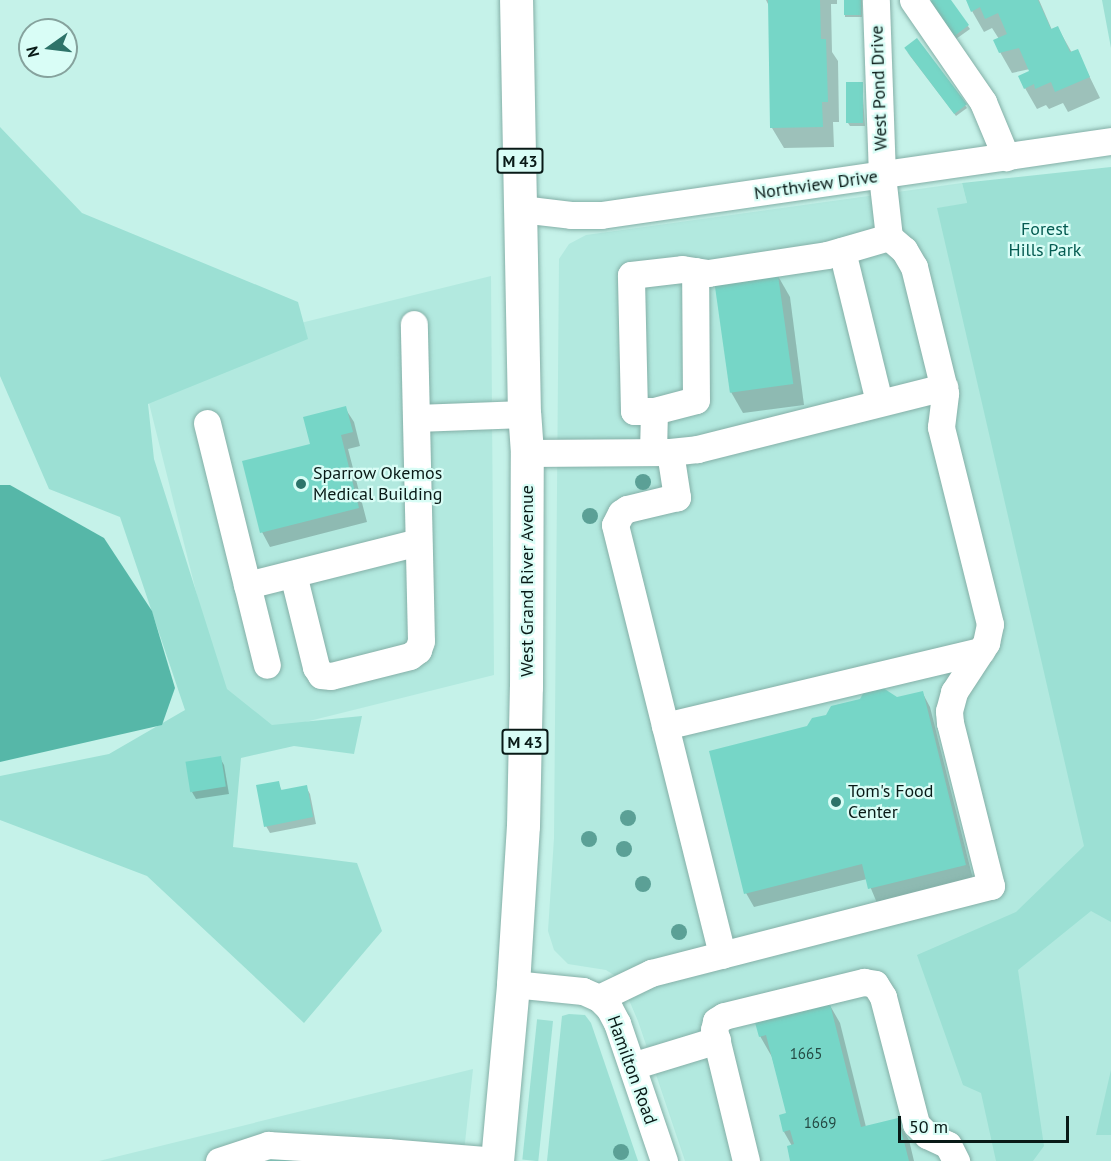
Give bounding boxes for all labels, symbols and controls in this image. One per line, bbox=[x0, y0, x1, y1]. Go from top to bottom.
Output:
north arrow bbox=[18, 18, 78, 78]
street label: West Pond Drive bbox=[866, 25, 892, 151]
text: N bbox=[22, 44, 43, 59]
road number: M 43 bbox=[496, 148, 544, 174]
street label: Northview Drive bbox=[753, 166, 879, 204]
park label: Forest Hills Park bbox=[1009, 219, 1081, 262]
place label: Sparrow Okemos Medical Building bbox=[313, 463, 443, 506]
marker: Sparrow Okemos Medical Building bbox=[294, 477, 308, 491]
street label: West Grand River Avenue bbox=[516, 485, 538, 677]
road number: M 43 bbox=[501, 729, 549, 755]
place label: Tom's Food Center bbox=[848, 781, 933, 824]
marker: Tom's Food Center bbox=[829, 795, 843, 809]
street label: Hamilton Road bbox=[602, 1013, 662, 1127]
house number: 1665 bbox=[790, 1045, 822, 1063]
scale bar bbox=[901, 1104, 1072, 1142]
house number: 1669 bbox=[804, 1114, 836, 1132]
text: 50 m bbox=[909, 1115, 948, 1138]

